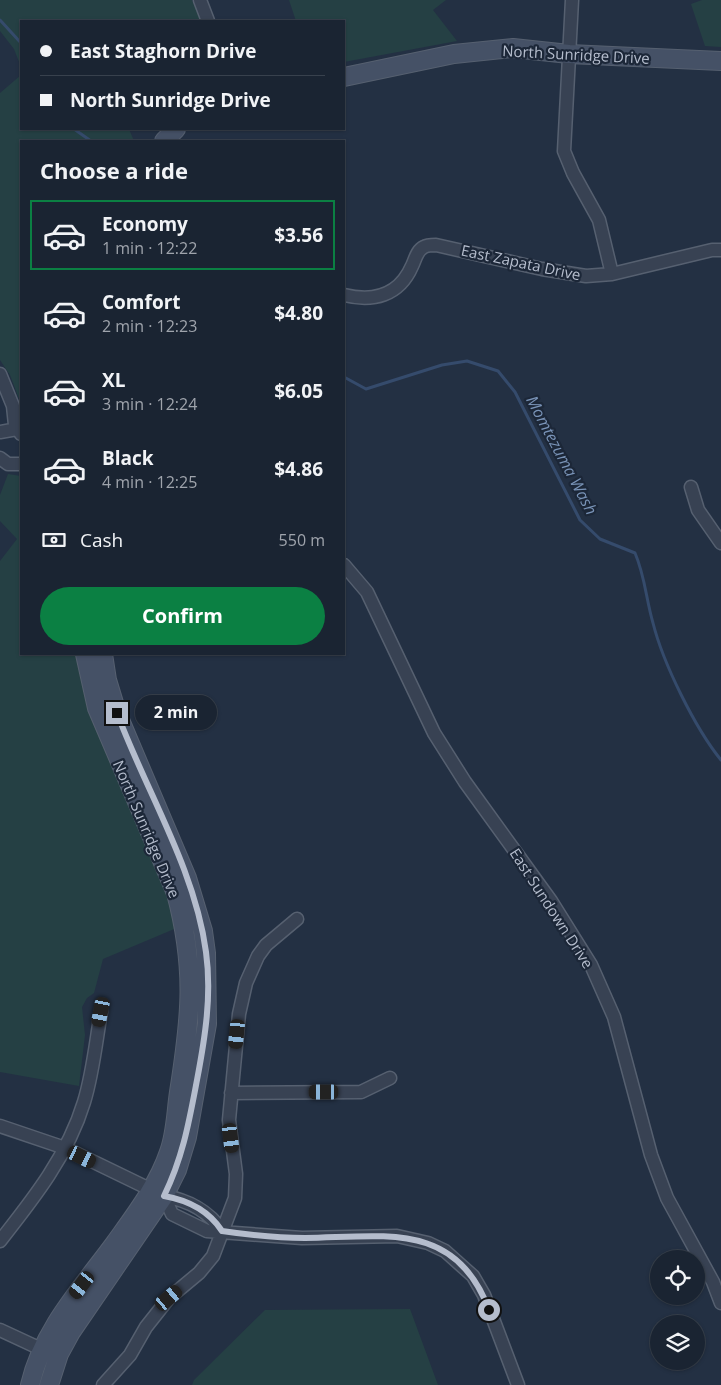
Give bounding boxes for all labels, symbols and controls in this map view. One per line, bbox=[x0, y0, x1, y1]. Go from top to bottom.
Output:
text: East Staghorn Drive bbox=[70, 38, 257, 64]
street label: North Sunridge Drive bbox=[502, 40, 650, 68]
text: North Sunridge Drive bbox=[70, 87, 271, 113]
text: Choose a ride bbox=[40, 155, 188, 185]
text: Economy bbox=[102, 211, 188, 237]
icon: car bbox=[42, 213, 87, 258]
text: $3.56 bbox=[274, 222, 323, 248]
text: 1 min · 12:22 bbox=[102, 237, 197, 259]
street label: East Zapata Drive bbox=[459, 240, 583, 284]
text: Comfort bbox=[102, 289, 181, 315]
icon: car bbox=[42, 291, 87, 336]
text: $4.80 bbox=[274, 300, 323, 326]
text: 2 min · 12:23 bbox=[102, 315, 197, 337]
text: XL bbox=[102, 367, 125, 393]
icon: car bbox=[42, 369, 87, 414]
text: $6.05 bbox=[274, 378, 323, 404]
water label: Momtezuma Wash bbox=[521, 392, 603, 518]
text: 3 min · 12:24 bbox=[102, 393, 197, 415]
text: Black bbox=[102, 445, 154, 471]
icon: car bbox=[42, 447, 87, 492]
text: $4.86 bbox=[274, 456, 323, 482]
text: 4 min · 12:25 bbox=[102, 471, 197, 493]
icon: cash bbox=[40, 526, 68, 554]
text: Cash bbox=[80, 527, 123, 553]
text: 550 m bbox=[279, 529, 325, 551]
button: Confirm bbox=[40, 587, 325, 645]
callout: 2 min bbox=[134, 696, 217, 730]
text: 2 min bbox=[154, 701, 198, 723]
route end bbox=[106, 702, 128, 724]
street label: North Sunridge Drive bbox=[109, 757, 185, 901]
street label: East Sundown Drive bbox=[506, 844, 598, 972]
car bbox=[90, 996, 111, 1028]
car bbox=[227, 1018, 246, 1050]
car bbox=[309, 1085, 339, 1100]
car bbox=[221, 1122, 240, 1154]
car bbox=[65, 1144, 98, 1170]
map controls bbox=[650, 1250, 705, 1370]
button: locate bbox=[650, 1250, 705, 1305]
car bbox=[66, 1269, 97, 1301]
car bbox=[152, 1283, 185, 1313]
route start bbox=[478, 1299, 500, 1321]
button: layers bbox=[650, 1315, 705, 1370]

